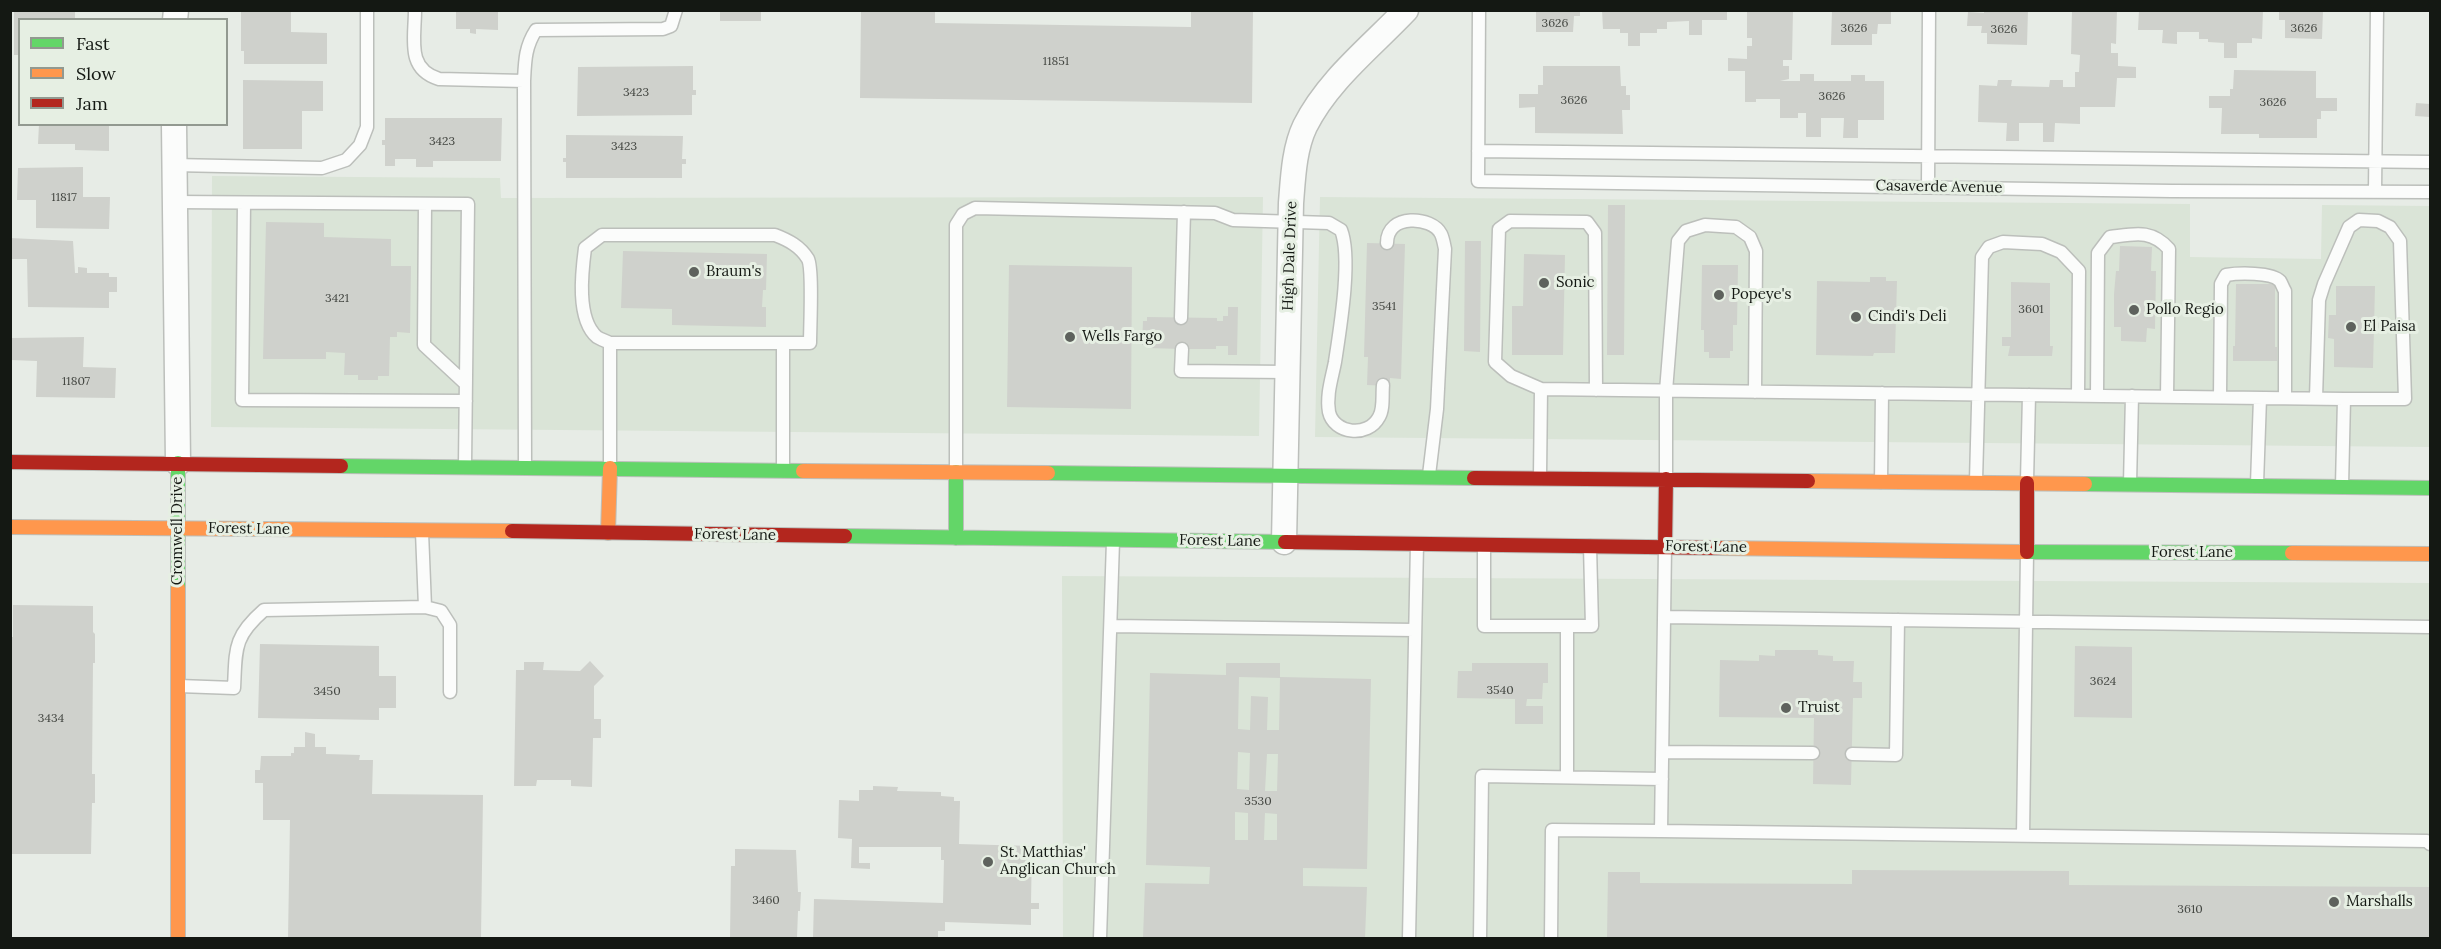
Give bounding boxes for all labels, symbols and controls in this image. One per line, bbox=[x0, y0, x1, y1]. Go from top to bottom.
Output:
house number: 3626 bbox=[1542, 17, 1568, 31]
legend bbox=[18, 18, 228, 126]
house number: 3626 bbox=[1841, 22, 1867, 36]
house number: 3626 bbox=[2291, 22, 2317, 36]
house number: 3626 bbox=[1991, 23, 2017, 37]
text: Fast bbox=[76, 32, 110, 55]
house number: 11851 bbox=[1043, 55, 1069, 69]
text: Slow bbox=[76, 62, 116, 85]
house number: 3423 bbox=[623, 86, 649, 100]
house number: 3626 bbox=[1819, 90, 1845, 104]
text: Jam bbox=[76, 92, 108, 115]
house number: 3626 bbox=[1561, 94, 1587, 108]
house number: 3626 bbox=[2260, 96, 2286, 110]
house number: 3423 bbox=[429, 135, 455, 149]
house number: 3423 bbox=[611, 140, 637, 154]
street label: Casaverde Avenue bbox=[1876, 177, 2002, 197]
house number: 11817 bbox=[51, 191, 77, 205]
street label: High Dale Drive bbox=[1279, 201, 1301, 311]
place label: Braum's bbox=[706, 263, 761, 281]
marker: Braum's bbox=[687, 265, 701, 279]
place label: Sonic bbox=[1556, 274, 1595, 292]
marker: Sonic bbox=[1537, 276, 1551, 290]
place label: Popeye's bbox=[1731, 286, 1792, 304]
marker: Popeye's bbox=[1712, 288, 1726, 302]
house number: 3421 bbox=[325, 292, 349, 306]
house number: 3541 bbox=[1372, 300, 1396, 314]
place label: Pollo Regio bbox=[2146, 301, 2224, 319]
house number: 3601 bbox=[2018, 303, 2044, 317]
marker: Pollo Regio bbox=[2127, 303, 2141, 317]
place label: Cindi's Deli bbox=[1868, 308, 1947, 326]
marker: Cindi's Deli bbox=[1849, 310, 1863, 324]
place label: El Paisa bbox=[2363, 318, 2416, 336]
marker: El Paisa bbox=[2344, 320, 2358, 334]
place label: Wells Fargo bbox=[1082, 328, 1162, 346]
marker: Wells Fargo bbox=[1063, 330, 1077, 344]
house number: 11807 bbox=[62, 375, 90, 389]
street label: Cromwell Drive bbox=[169, 477, 187, 585]
street label: Forest Lane bbox=[208, 519, 290, 539]
street label: Forest Lane bbox=[694, 525, 776, 545]
street label: Forest Lane bbox=[1179, 531, 1261, 551]
street label: Forest Lane bbox=[1665, 537, 1747, 557]
street label: Forest Lane bbox=[2151, 544, 2233, 562]
house number: 3624 bbox=[2090, 675, 2116, 689]
house number: 3540 bbox=[1486, 684, 1514, 698]
house number: 3450 bbox=[313, 685, 341, 699]
place label: Truist bbox=[1798, 699, 1840, 717]
marker: Truist bbox=[1779, 701, 1793, 715]
house number: 3434 bbox=[38, 712, 64, 726]
house number: 3530 bbox=[1244, 795, 1272, 809]
place label: St. Matthias' Anglican Church bbox=[1000, 844, 1116, 879]
marker: St. Matthias' Anglican Church bbox=[981, 855, 995, 869]
place label: Marshalls bbox=[2346, 893, 2413, 911]
house number: 3460 bbox=[752, 894, 780, 908]
marker: Marshalls bbox=[2327, 895, 2341, 909]
house number: 3610 bbox=[2177, 903, 2203, 917]

